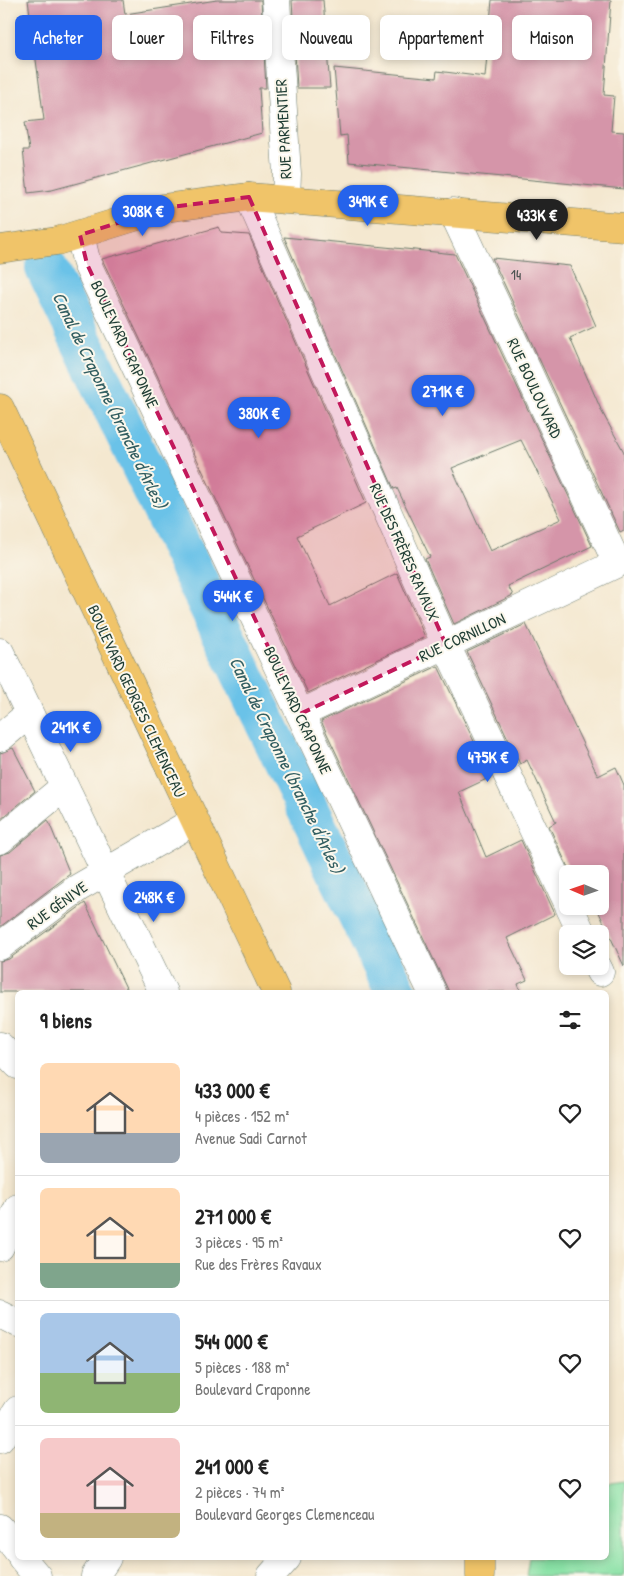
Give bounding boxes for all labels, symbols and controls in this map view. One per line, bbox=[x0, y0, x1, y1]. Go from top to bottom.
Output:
chip: Acheter bbox=[15, 15, 102, 60]
chip: Louer bbox=[112, 15, 183, 60]
chip: Filtres bbox=[193, 15, 272, 60]
chip: Nouveau bbox=[282, 15, 370, 60]
chip: Appartement bbox=[380, 15, 502, 60]
chip: Maison bbox=[512, 15, 592, 60]
street label: RUE PARMENTIER bbox=[269, 78, 297, 180]
pin: 349K € bbox=[327, 184, 409, 227]
text: 349K € bbox=[349, 190, 387, 212]
pin: 308K € bbox=[102, 194, 184, 237]
pin: 433K € bbox=[496, 198, 578, 241]
text: 308K € bbox=[122, 200, 164, 222]
text: 433K € bbox=[517, 204, 557, 226]
house number: 14 bbox=[511, 265, 521, 284]
street label: BOULEVARD CRAPONNE bbox=[86, 276, 164, 412]
water label: Canal de Craponne (branche d'Arles) bbox=[47, 287, 174, 514]
street label: RUE BOULOUVARD bbox=[502, 334, 568, 442]
pin: 271K € bbox=[402, 374, 484, 417]
text: 271K € bbox=[423, 380, 463, 402]
pin: 380K € bbox=[218, 396, 300, 439]
text: 380K € bbox=[238, 402, 280, 424]
street label: RUE DES FRÈRES RAVAUX bbox=[365, 480, 445, 625]
pin: 544K € bbox=[192, 580, 274, 622]
text: 544K € bbox=[214, 585, 252, 607]
street label: BOULEVARD GEORGES CLEMENCEAU bbox=[83, 601, 191, 801]
street label: RUE CORNILLON bbox=[415, 607, 509, 667]
street label: BOULEVARD CRAPONNE bbox=[259, 642, 337, 778]
water label: Canal de Craponne (branche d'Arles) bbox=[224, 652, 351, 879]
pin: 241K € bbox=[30, 710, 112, 753]
text: 241K € bbox=[51, 716, 91, 738]
pin: 475K € bbox=[447, 740, 529, 783]
text: 475K € bbox=[468, 746, 508, 768]
north arrow bbox=[559, 865, 609, 915]
map controls bbox=[559, 865, 609, 975]
street label: RUE GÉNIVE bbox=[22, 876, 92, 934]
pin: 248K € bbox=[113, 880, 195, 923]
text: 248K € bbox=[134, 886, 174, 908]
button: layers bbox=[559, 925, 609, 975]
text: 9 biens bbox=[40, 1006, 92, 1035]
icon: filters bbox=[556, 1006, 584, 1034]
text: 433 000 € bbox=[195, 1076, 270, 1105]
icon: home bbox=[80, 1083, 140, 1143]
icon: heart bbox=[556, 1099, 584, 1127]
text: 4 pièces · 152 m² bbox=[195, 1105, 289, 1127]
text: Avenue Sadi Carnot bbox=[195, 1127, 307, 1149]
text: 271 000 € bbox=[195, 1202, 271, 1231]
icon: home bbox=[80, 1208, 140, 1268]
icon: heart bbox=[556, 1224, 584, 1252]
text: 3 pièces · 95 m² bbox=[195, 1231, 283, 1253]
text: Rue des Frères Ravaux bbox=[195, 1253, 322, 1275]
text: 544 000 € bbox=[195, 1327, 268, 1356]
icon: home bbox=[80, 1333, 140, 1393]
icon: heart bbox=[556, 1349, 584, 1377]
text: 5 pièces · 188 m² bbox=[195, 1356, 289, 1378]
text: Boulevard Craponne bbox=[195, 1378, 311, 1400]
text: 241 000 € bbox=[195, 1452, 268, 1481]
icon: home bbox=[80, 1458, 140, 1518]
icon: heart bbox=[556, 1474, 584, 1502]
text: 2 pièces · 74 m² bbox=[195, 1481, 284, 1503]
text: Boulevard Georges Clemenceau bbox=[195, 1503, 374, 1525]

